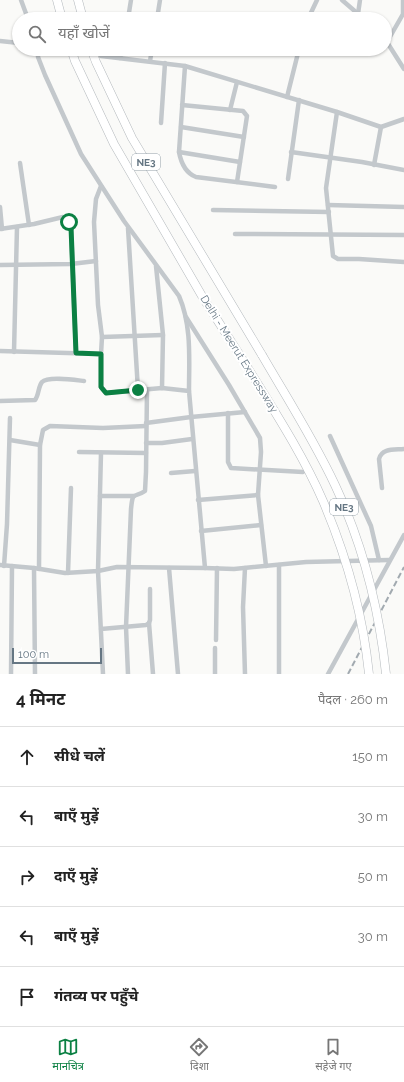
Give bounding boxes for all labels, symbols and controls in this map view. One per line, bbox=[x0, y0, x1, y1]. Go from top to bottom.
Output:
search box bbox=[12, 12, 392, 56]
icon: search bbox=[26, 23, 48, 45]
text: यहाँ खोजें bbox=[58, 24, 110, 42]
road number: NE3 bbox=[132, 154, 160, 170]
route start bbox=[60, 213, 78, 231]
street label: Delhi - Meerut Expressway bbox=[197, 293, 281, 415]
route end bbox=[129, 381, 147, 399]
road number: NE3 bbox=[330, 499, 358, 515]
scale bar bbox=[12, 646, 102, 665]
text: 100 m bbox=[18, 648, 49, 661]
text: 4 मिनट bbox=[16, 689, 65, 709]
text: पैदल · 260 m bbox=[318, 692, 388, 707]
icon: ahead bbox=[16, 746, 38, 768]
text: सीधे चलें bbox=[54, 747, 105, 765]
text: 150 m bbox=[352, 749, 388, 764]
icon: left bbox=[16, 806, 38, 828]
text: बाएँ मुड़ें bbox=[54, 807, 99, 825]
text: 30 m bbox=[358, 809, 388, 824]
icon: right bbox=[16, 866, 38, 888]
text: दाएँ मुड़ें bbox=[54, 867, 98, 885]
text: 50 m bbox=[358, 869, 388, 884]
icon: left bbox=[16, 926, 38, 948]
text: बाएँ मुड़ें bbox=[54, 927, 99, 945]
text: 30 m bbox=[358, 929, 388, 944]
icon: arrive bbox=[16, 986, 38, 1008]
text: गंतव्य पर पहुँचे bbox=[54, 987, 138, 1005]
tab: मानचित्र bbox=[52, 1036, 84, 1074]
tab: दिशा bbox=[188, 1036, 210, 1074]
tab: सहेजे गए bbox=[315, 1036, 352, 1074]

